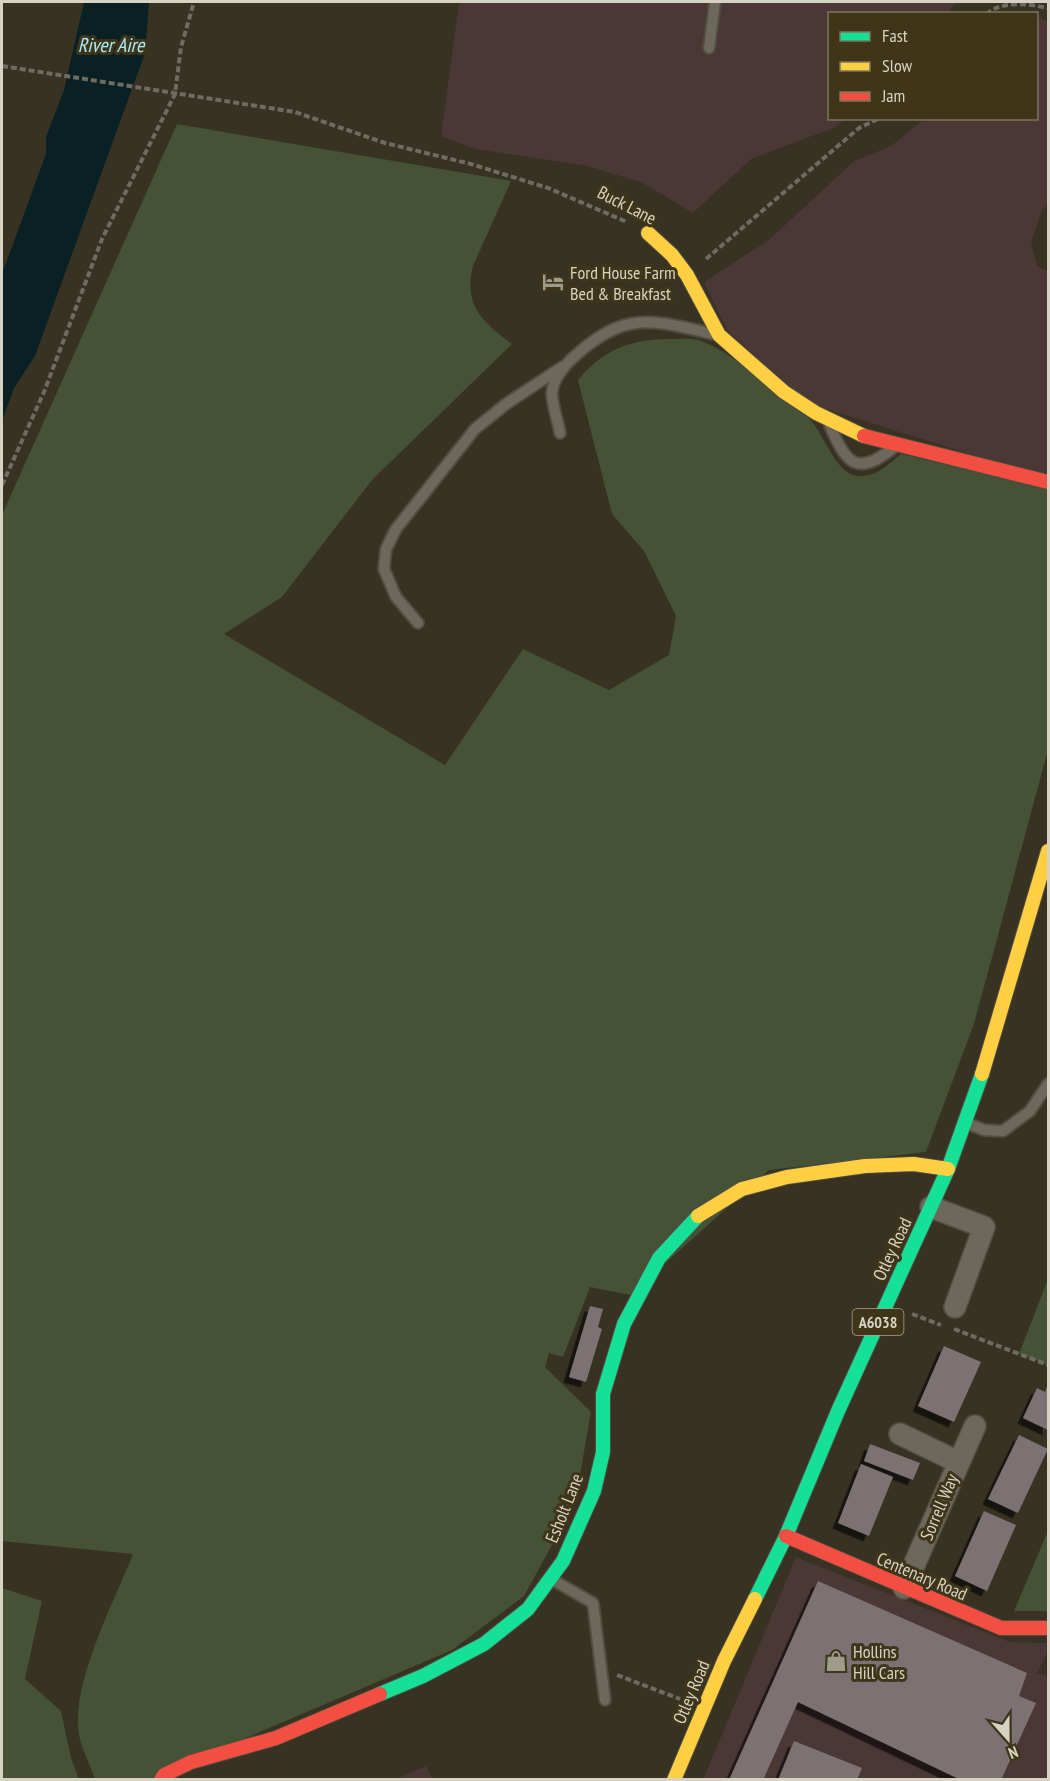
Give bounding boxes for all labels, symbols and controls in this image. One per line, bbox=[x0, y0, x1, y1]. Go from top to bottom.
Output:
legend bbox=[828, 12, 1038, 120]
text: Fast bbox=[882, 24, 908, 47]
water label: River Aire bbox=[78, 32, 146, 58]
text: Slow bbox=[882, 54, 913, 77]
text: Jam bbox=[881, 84, 905, 107]
street label: Buck Lane bbox=[594, 180, 660, 230]
place label: Ford House Farm Bed & Breakfast bbox=[570, 261, 676, 305]
hotel icon: Ford House Farm Bed & Breakfast bbox=[541, 270, 565, 294]
street label: Otley Road bbox=[867, 1214, 917, 1284]
road number: A6038 bbox=[852, 1309, 904, 1335]
street label: Esholt Lane bbox=[540, 1470, 588, 1546]
street label: Sorrell Way bbox=[915, 1470, 963, 1544]
street label: Centenary Road bbox=[873, 1547, 971, 1605]
place label: Hollins Hill Cars bbox=[853, 1640, 905, 1684]
shop icon: Hollins Hill Cars bbox=[824, 1649, 848, 1673]
street label: Otley Road bbox=[667, 1657, 715, 1727]
north arrow bbox=[978, 1709, 1038, 1769]
text: N bbox=[1006, 1742, 1021, 1764]

